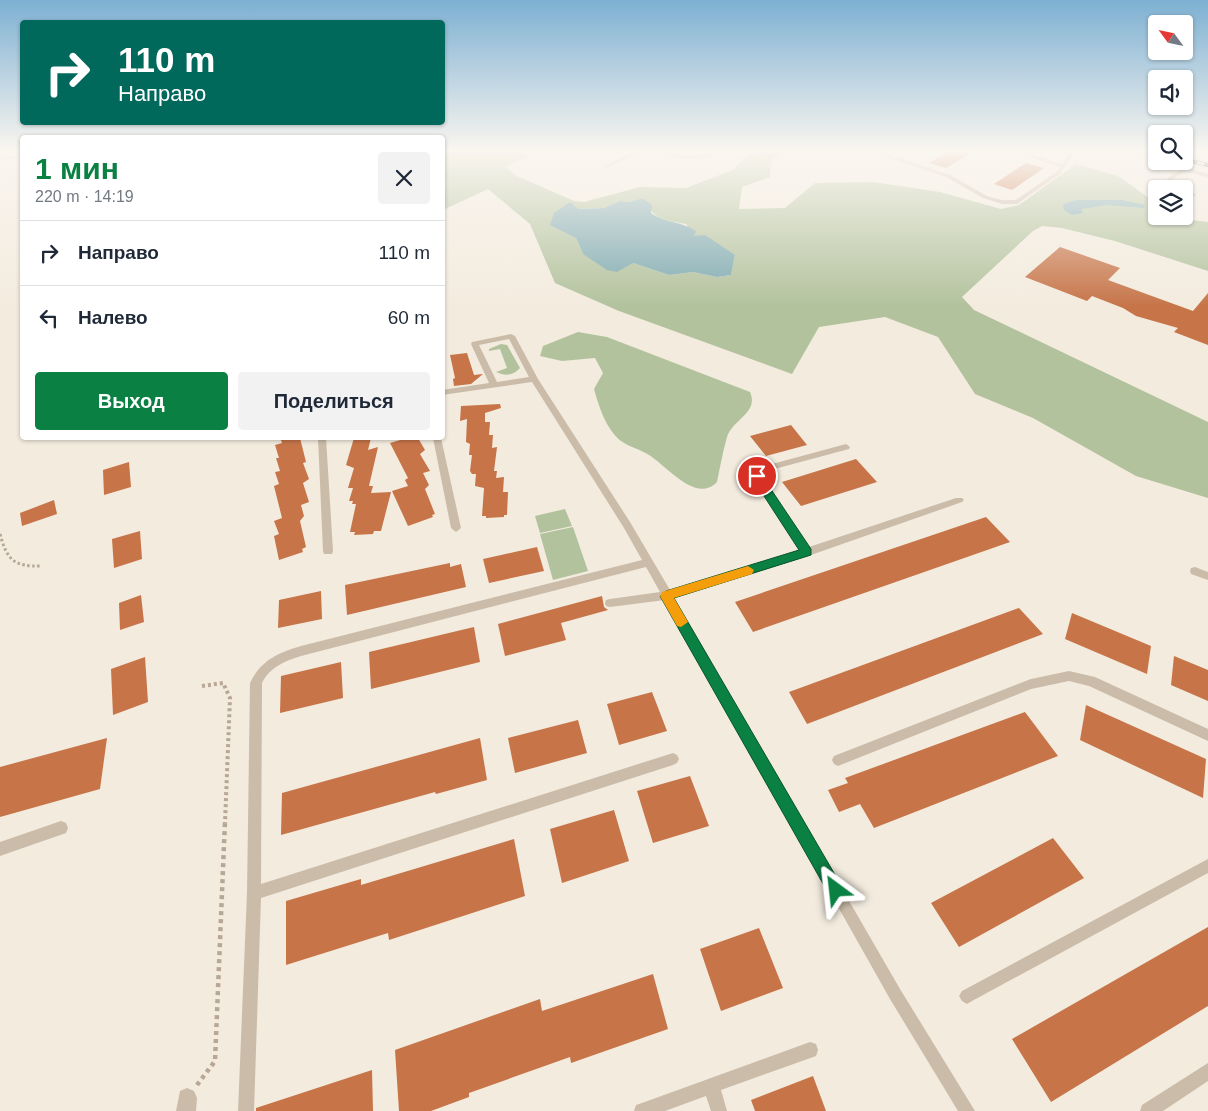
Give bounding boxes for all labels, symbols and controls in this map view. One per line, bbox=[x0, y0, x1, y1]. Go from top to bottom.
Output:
north arrow bbox=[1148, 15, 1192, 60]
map controls bbox=[1148, 15, 1193, 225]
icon: right bbox=[35, 40, 100, 105]
text: 110 m bbox=[118, 40, 215, 79]
button: sound bbox=[1148, 70, 1193, 115]
text: Направо bbox=[118, 81, 206, 106]
button: search bbox=[1148, 125, 1193, 170]
text: 1 мин bbox=[35, 152, 119, 185]
button: close bbox=[378, 152, 430, 204]
button: layers bbox=[1148, 180, 1193, 225]
text: 220 m · 14:19 bbox=[35, 188, 134, 205]
icon: right bbox=[35, 239, 63, 267]
text: Направо bbox=[78, 242, 159, 263]
text: 110 m bbox=[379, 242, 430, 263]
icon: left bbox=[35, 304, 63, 332]
text: Налево bbox=[78, 307, 148, 328]
text: 60 m bbox=[388, 307, 430, 328]
button: Выход bbox=[35, 372, 228, 430]
button: Поделиться bbox=[238, 372, 430, 430]
pin bbox=[736, 455, 778, 497]
icon: arrive bbox=[743, 462, 771, 490]
position arrow bbox=[809, 863, 861, 915]

